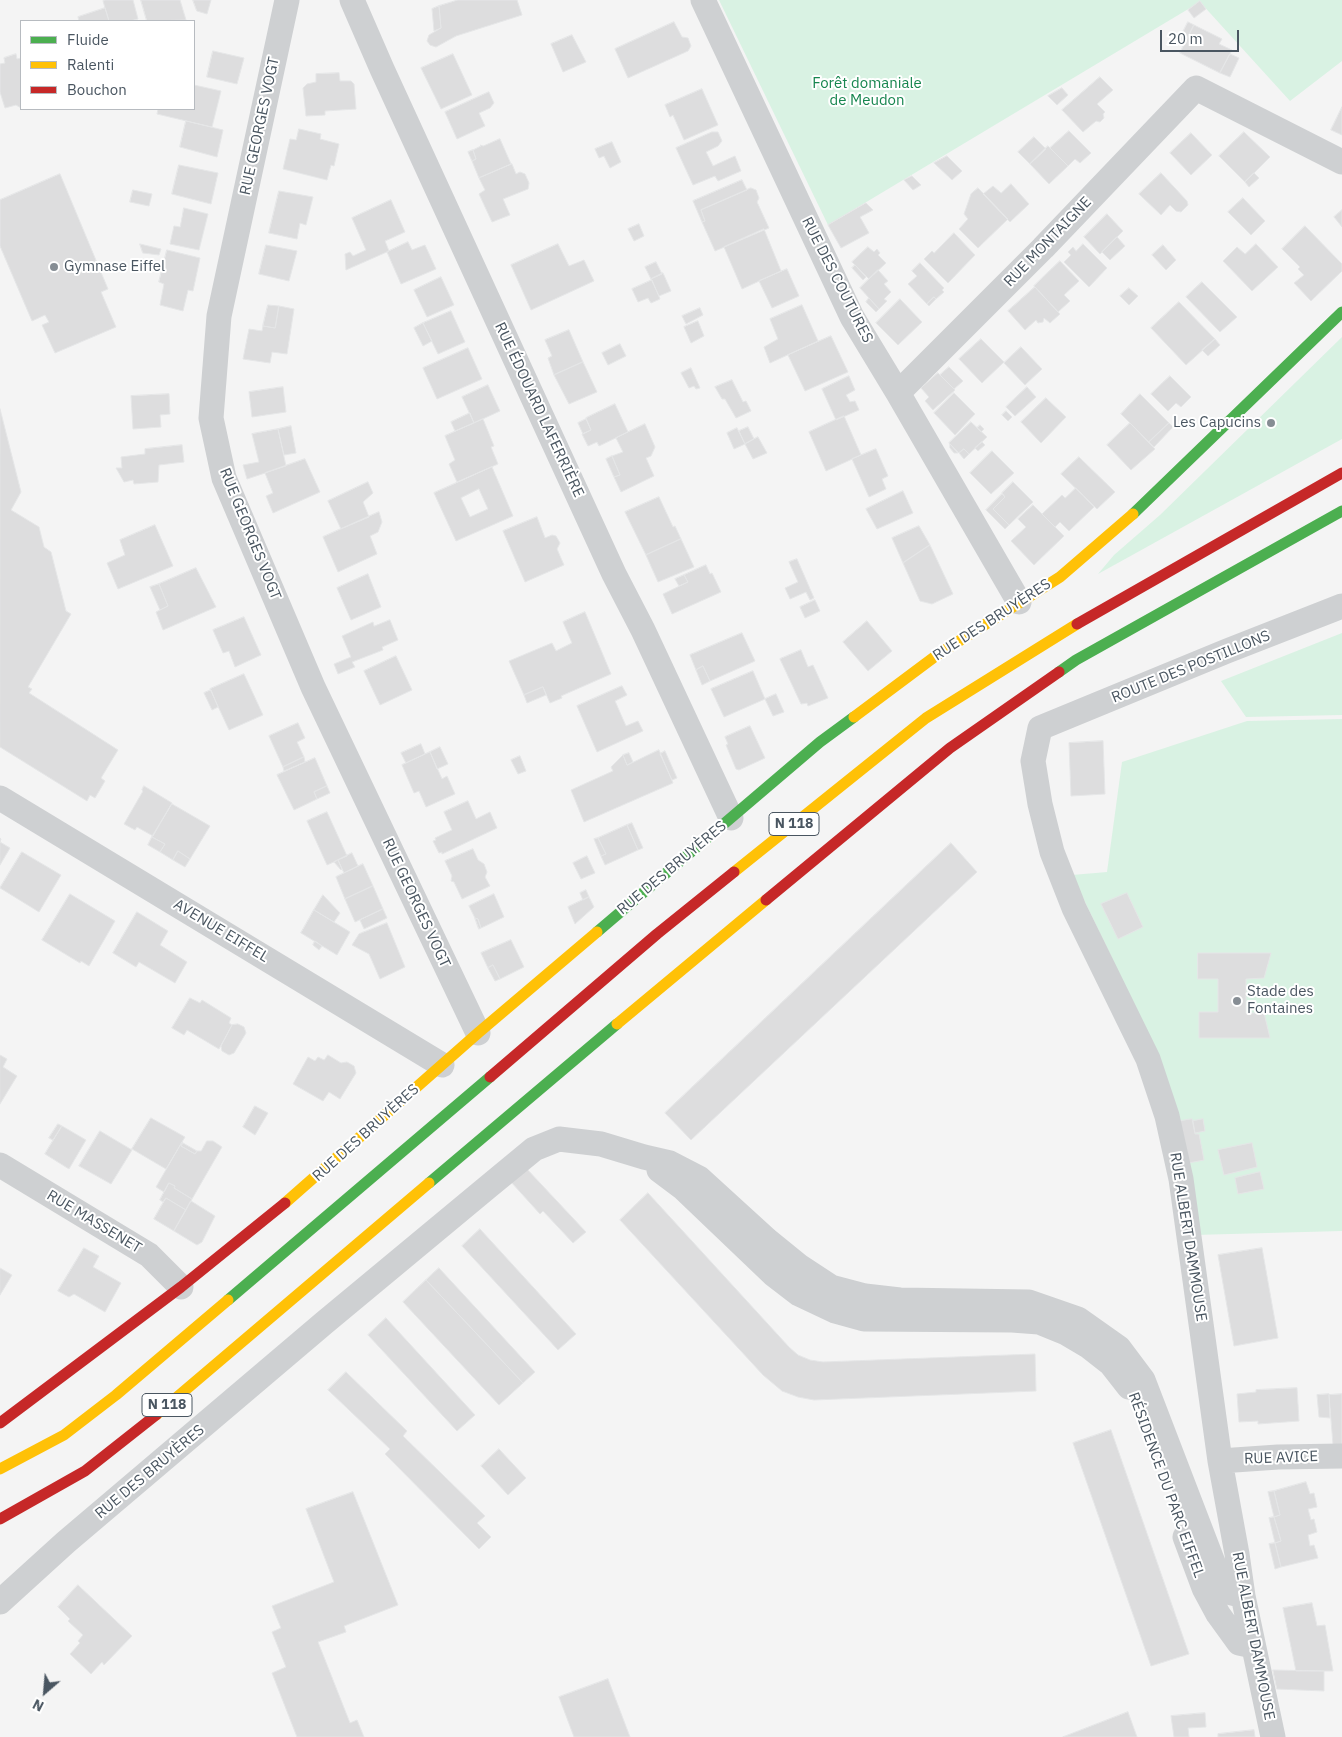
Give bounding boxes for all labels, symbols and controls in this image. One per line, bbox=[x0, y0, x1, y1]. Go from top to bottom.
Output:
legend bbox=[20, 20, 195, 110]
scale bar bbox=[1162, 20, 1241, 52]
text: 20 m bbox=[1168, 29, 1203, 48]
text: Fluide bbox=[67, 30, 109, 49]
text: Ralenti bbox=[67, 55, 114, 74]
street label: RUE GEORGES VOGT bbox=[237, 55, 283, 197]
park label: Forêt domaniale de Meudon bbox=[812, 75, 922, 110]
text: Bouchon bbox=[67, 80, 127, 99]
street label: RUE MONTAIGNE bbox=[1000, 193, 1096, 291]
street label: RUE DES COUTURES bbox=[798, 214, 876, 346]
place label: Gymnase Eiffel bbox=[64, 258, 165, 276]
marker: Gymnase Eiffel bbox=[48, 261, 60, 273]
street label: RUE ÉDOUARD LAFERRIÈRE bbox=[490, 320, 588, 500]
place label: Les Capucins bbox=[1173, 414, 1261, 432]
marker: Les Capucins bbox=[1265, 417, 1277, 429]
street label: RUE GEORGES VOGT bbox=[215, 465, 285, 603]
street label: RUE DES BRUYÈRES bbox=[930, 575, 1054, 665]
street label: ROUTE DES POSTILLONS bbox=[1109, 627, 1273, 707]
road number: N 118 bbox=[769, 812, 819, 836]
street label: RUE DES BRUYÈRES bbox=[614, 817, 730, 919]
street label: RUE GEORGES VOGT bbox=[378, 836, 454, 970]
street label: AVENUE EIFFEL bbox=[170, 896, 272, 966]
place label: Stade des Fontaines bbox=[1247, 983, 1314, 1018]
marker: Stade des Fontaines bbox=[1231, 995, 1243, 1007]
street label: RUE DES BRUYÈRES bbox=[309, 1080, 423, 1186]
street label: RUE ALBERT DAMMOUSE bbox=[1166, 1151, 1210, 1323]
street label: RUE MASSENET bbox=[43, 1187, 145, 1257]
street label: RÉSIDENCE DU PARC EIFFEL bbox=[1124, 1390, 1208, 1580]
road number: N 118 bbox=[142, 1394, 192, 1416]
street label: RUE DES BRUYÈRES bbox=[92, 1421, 208, 1523]
street label: RUE AVICE bbox=[1244, 1448, 1318, 1468]
street label: RUE ALBERT DAMMOUSE bbox=[1228, 1550, 1278, 1722]
north arrow bbox=[20, 1667, 70, 1717]
text: N bbox=[30, 1695, 47, 1716]

